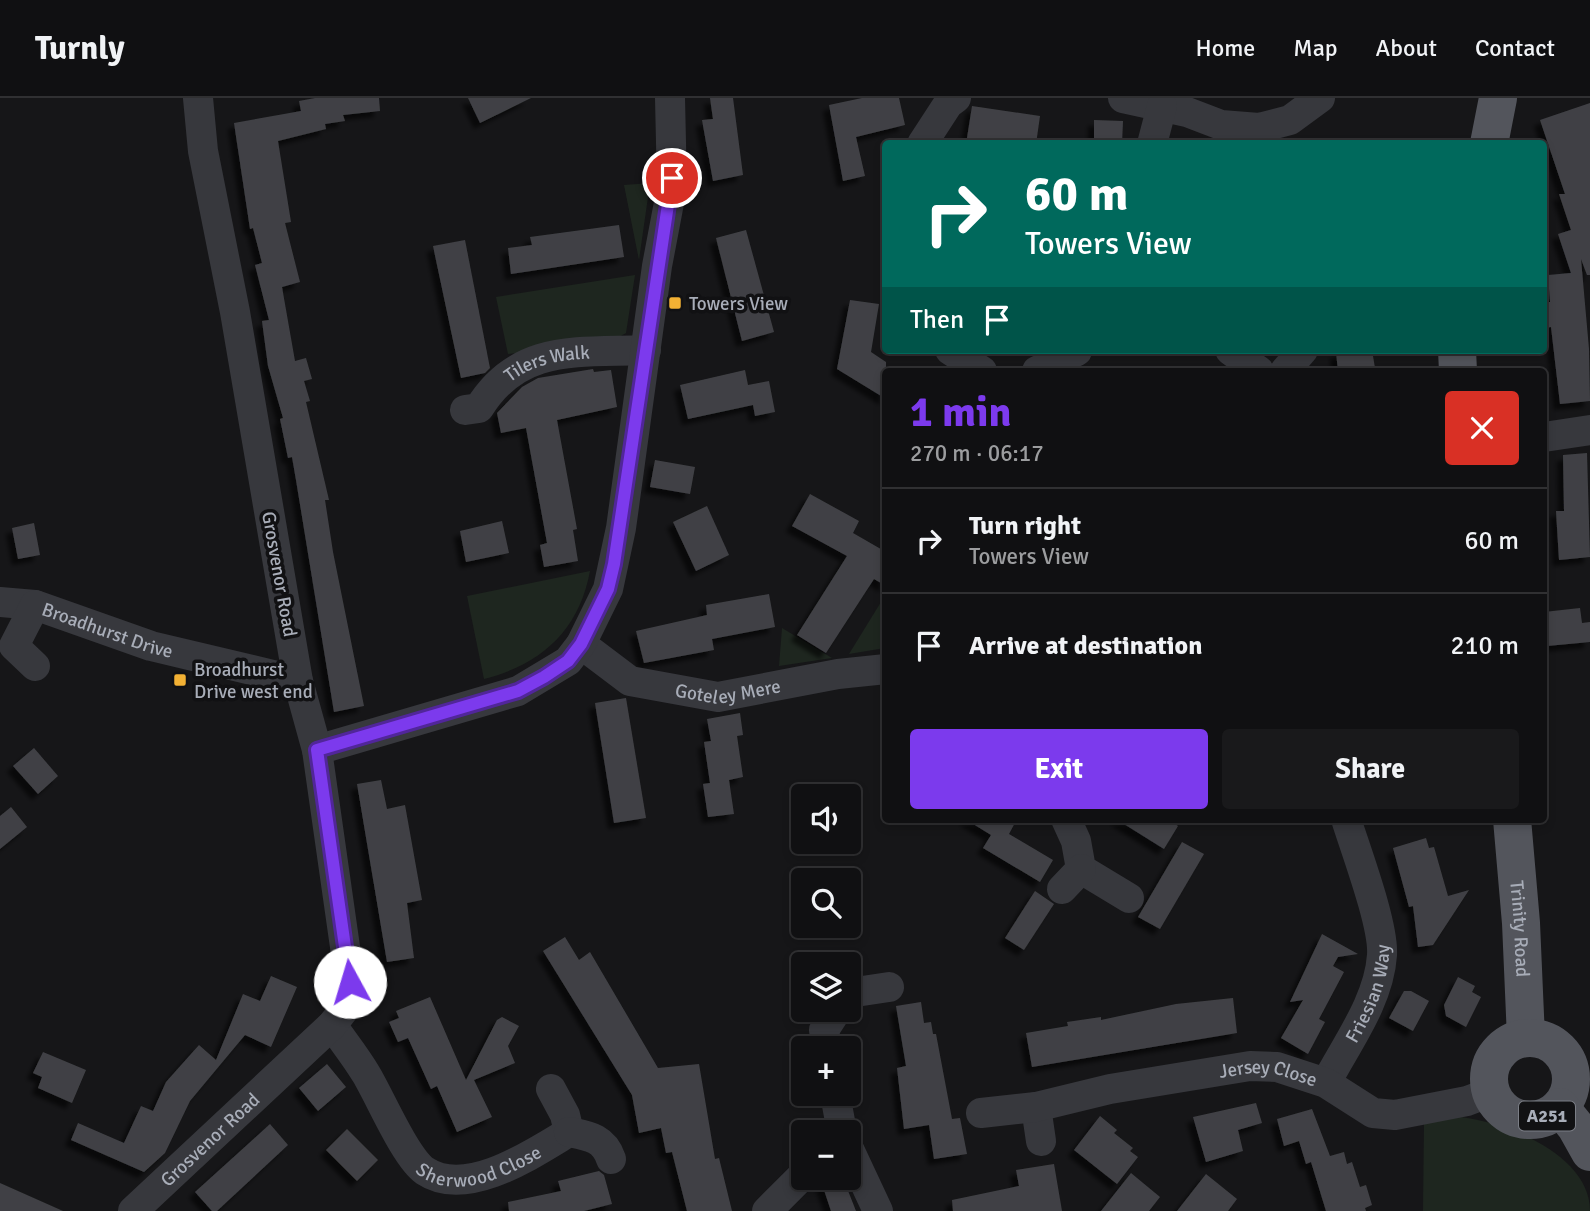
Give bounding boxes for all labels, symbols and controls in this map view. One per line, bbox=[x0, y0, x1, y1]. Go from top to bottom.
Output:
text: Turnly bbox=[35, 28, 125, 69]
text: Home bbox=[1195, 33, 1255, 63]
text: Map bbox=[1293, 33, 1338, 63]
text: About bbox=[1376, 33, 1437, 63]
text: Contact bbox=[1475, 33, 1555, 63]
pin bbox=[642, 148, 702, 208]
icon: arrive bbox=[653, 159, 691, 197]
text: 60 m bbox=[1025, 164, 1128, 224]
icon: right bbox=[910, 168, 1001, 259]
text: Towers View bbox=[1025, 224, 1192, 263]
place label: Towers View bbox=[689, 292, 788, 316]
marker: Towers View bbox=[667, 295, 683, 311]
icon: arrive bbox=[978, 301, 1016, 339]
text: Then bbox=[910, 304, 964, 336]
street label: Tilers Walk bbox=[499, 340, 591, 387]
text: 1 min bbox=[910, 387, 1011, 438]
button: close bbox=[1445, 391, 1519, 465]
text: 270 m · 06:17 bbox=[910, 439, 1044, 468]
street label: Grosvenor Road bbox=[256, 510, 302, 639]
text: Turn right bbox=[969, 510, 1081, 542]
icon: right bbox=[910, 522, 948, 560]
text: 60 m bbox=[1464, 525, 1519, 557]
text: Towers View bbox=[969, 542, 1089, 571]
street label: Broadhurst Drive bbox=[39, 597, 175, 664]
icon: arrive bbox=[910, 627, 948, 665]
text: Arrive at destination bbox=[969, 630, 1202, 662]
text: 210 m bbox=[1450, 630, 1519, 662]
place label: Broadhurst Drive west end bbox=[194, 658, 313, 704]
marker: Broadhurst Drive west end bbox=[172, 672, 188, 688]
street label: Goteley Mere bbox=[673, 674, 783, 710]
button: Exit bbox=[910, 729, 1208, 809]
button: Share bbox=[1222, 729, 1519, 809]
map controls bbox=[791, 784, 861, 1190]
button: sound bbox=[791, 784, 861, 854]
button: search bbox=[791, 868, 861, 938]
street label: Trinity Road bbox=[1504, 879, 1534, 978]
street label: Friesian Way bbox=[1340, 944, 1395, 1047]
position arrow bbox=[313, 945, 387, 1019]
button: layers bbox=[791, 952, 861, 1022]
button: + bbox=[791, 1036, 861, 1106]
street label: Jersey Close bbox=[1217, 1055, 1320, 1092]
street label: Grosvenor Road bbox=[156, 1088, 265, 1192]
road number: A251 bbox=[1519, 1101, 1575, 1130]
button: − bbox=[791, 1120, 861, 1190]
street label: Sherwood Close bbox=[411, 1140, 546, 1193]

